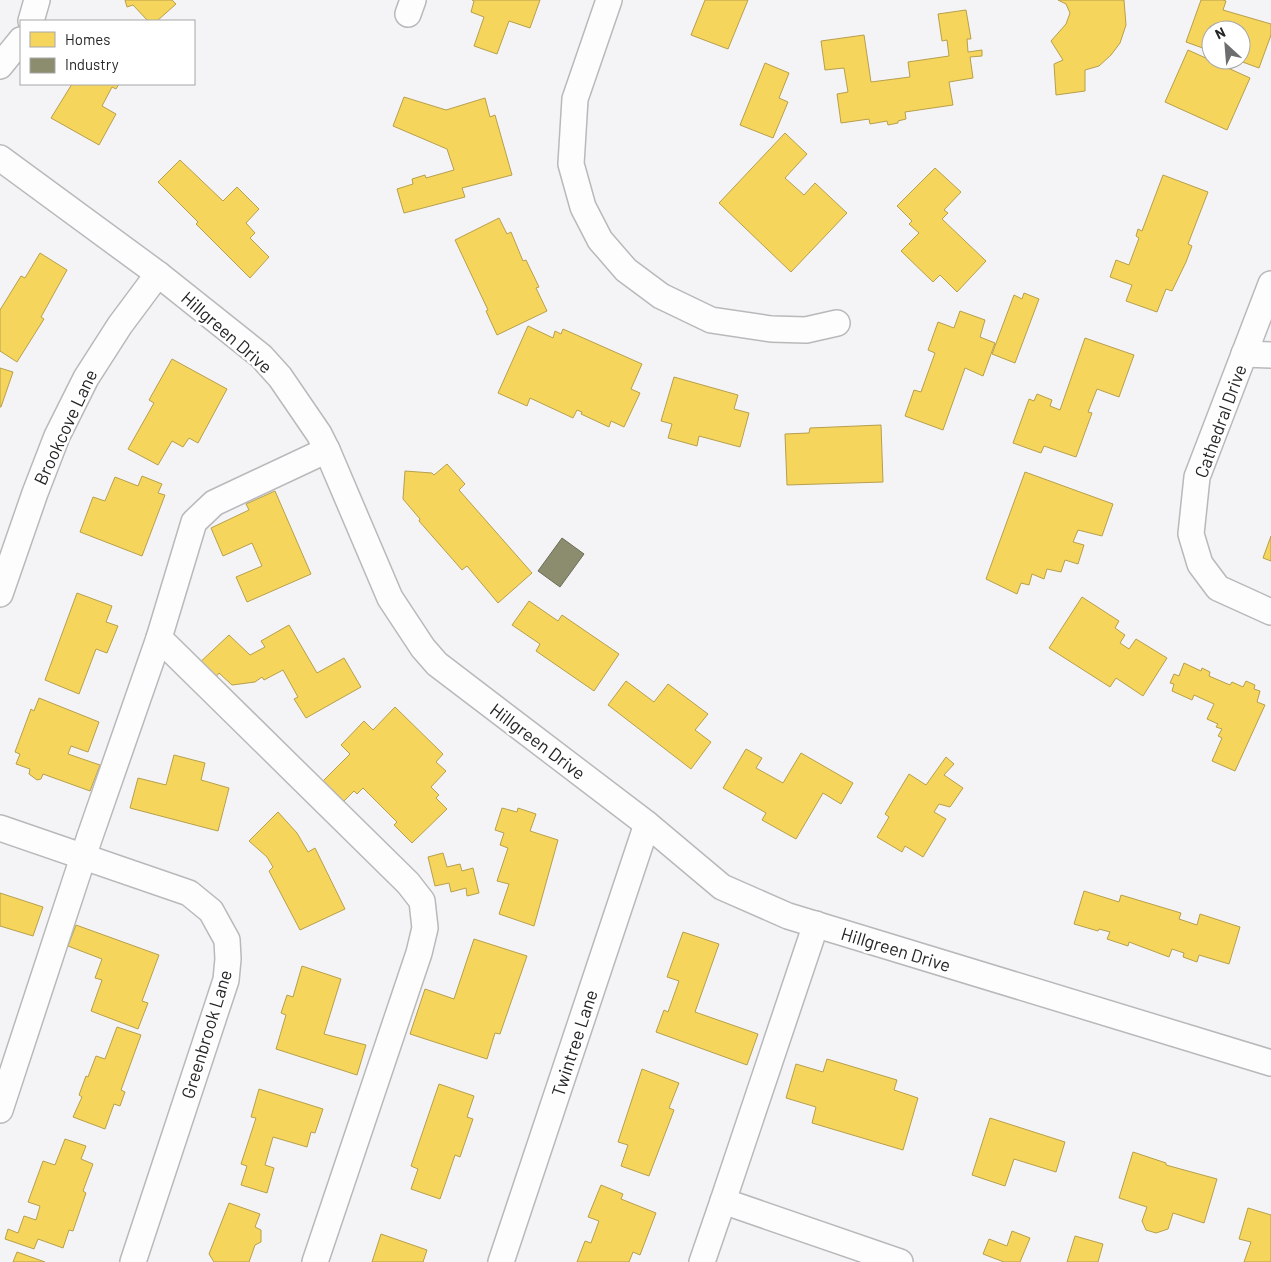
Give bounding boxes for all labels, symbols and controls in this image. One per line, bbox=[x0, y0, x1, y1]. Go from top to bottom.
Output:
legend bbox=[20, 20, 195, 85]
north arrow bbox=[1201, 20, 1251, 70]
text: N bbox=[1212, 23, 1228, 43]
text: Homes bbox=[65, 30, 110, 48]
text: Industry bbox=[65, 55, 119, 73]
street label: Hillgreen Drive bbox=[177, 287, 277, 377]
street label: Cathedral Drive bbox=[1189, 361, 1251, 481]
street label: Brookcove Lane bbox=[29, 366, 101, 488]
street label: Hillgreen Drive bbox=[486, 698, 590, 784]
street label: Hillgreen Drive bbox=[839, 922, 953, 976]
street label: Greenbrook Lane bbox=[176, 967, 236, 1101]
street label: Twintree Lane bbox=[546, 987, 602, 1099]

